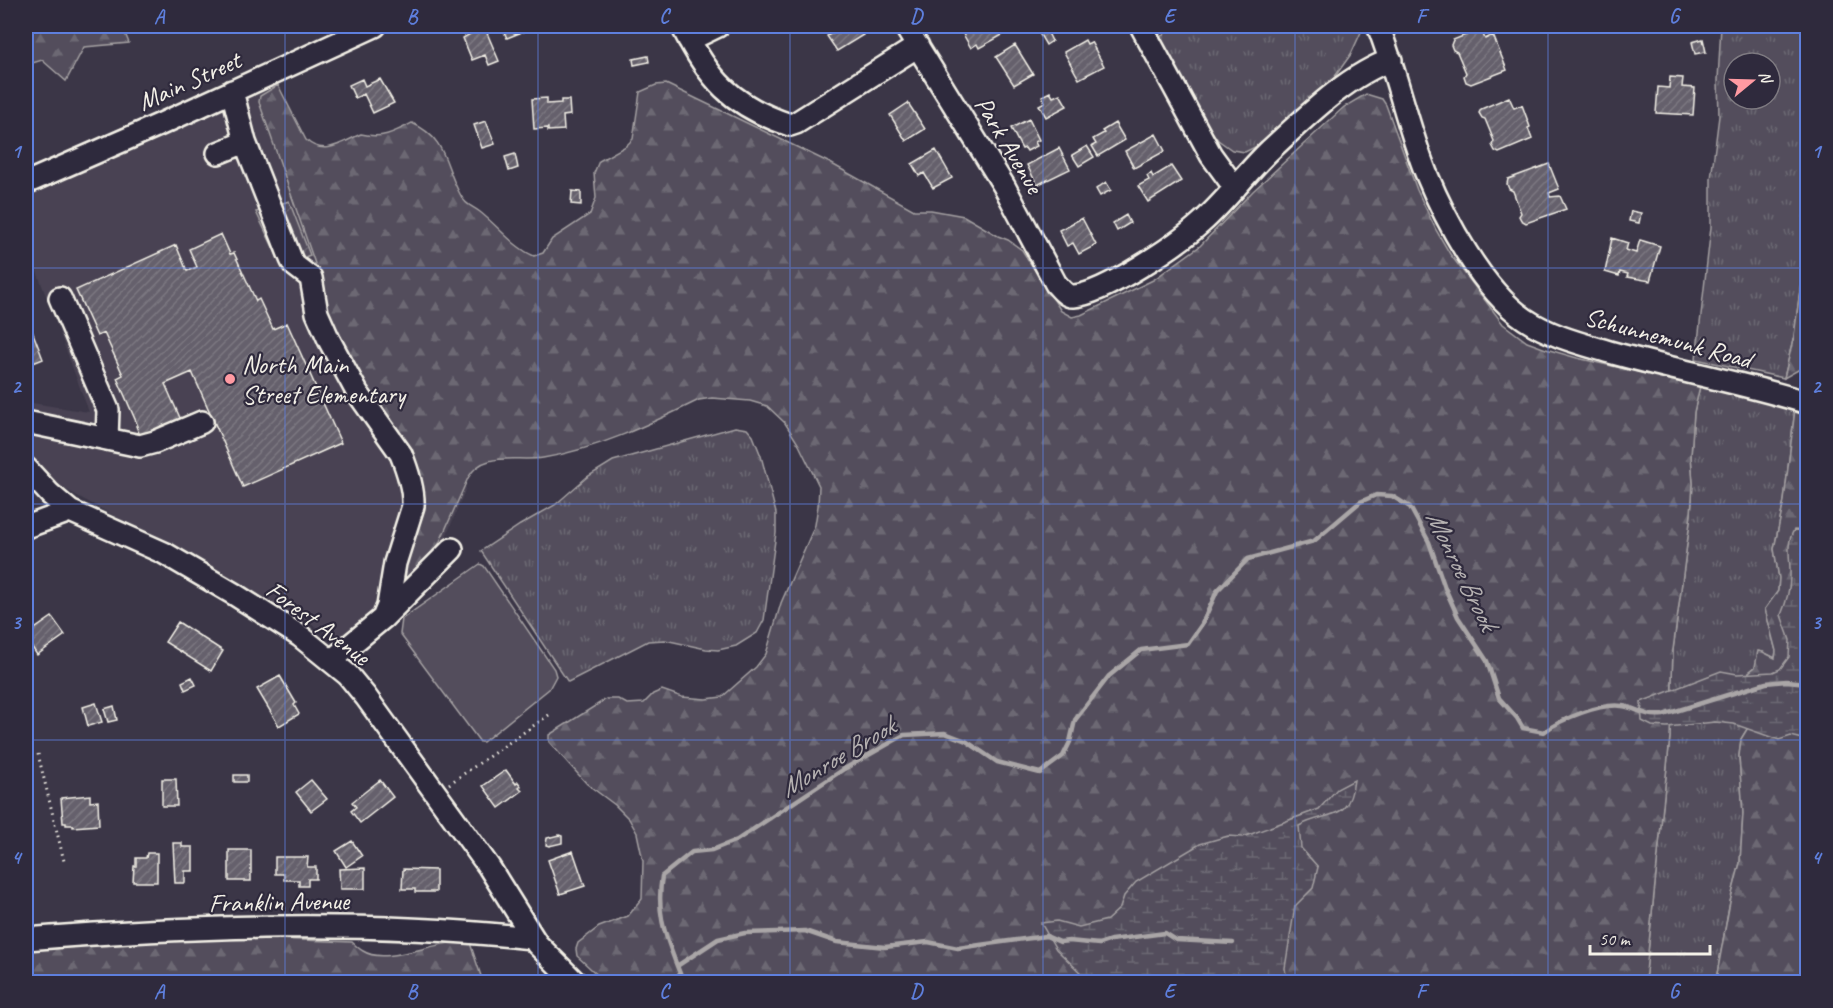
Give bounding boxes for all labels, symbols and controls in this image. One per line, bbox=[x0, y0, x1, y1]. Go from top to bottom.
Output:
text: A bbox=[154, 4, 166, 29]
text: B bbox=[407, 4, 419, 29]
text: C bbox=[659, 4, 671, 29]
text: D bbox=[910, 4, 924, 29]
text: E bbox=[1164, 4, 1178, 29]
text: F bbox=[1416, 4, 1430, 29]
text: G bbox=[1669, 4, 1682, 29]
street label: Main Street bbox=[132, 43, 248, 118]
north arrow bbox=[1722, 51, 1782, 111]
text: N bbox=[1754, 69, 1777, 87]
street label: Park Avenue bbox=[967, 90, 1052, 202]
text: 1 bbox=[12, 139, 23, 164]
text: 1 bbox=[1812, 139, 1823, 164]
street label: Schunnemunk Road bbox=[1581, 300, 1759, 377]
place label: North Main Street Elementary bbox=[242, 348, 407, 411]
marker: North Main Street Elementary bbox=[223, 372, 237, 386]
text: 2 bbox=[12, 374, 23, 399]
text: 2 bbox=[1812, 374, 1823, 399]
water label: Monroe Brook bbox=[1419, 505, 1508, 640]
street label: Forest Avenue bbox=[259, 573, 378, 674]
text: 3 bbox=[12, 610, 23, 635]
text: 3 bbox=[1812, 610, 1823, 635]
water label: Monroe Brook bbox=[773, 707, 905, 805]
text: 4 bbox=[12, 845, 24, 870]
text: 4 bbox=[1812, 845, 1824, 870]
street label: Franklin Avenue bbox=[209, 884, 351, 920]
scale bar bbox=[1590, 918, 1710, 956]
text: 50 m bbox=[1599, 928, 1632, 950]
text: A bbox=[154, 979, 166, 1004]
text: B bbox=[407, 979, 419, 1004]
text: C bbox=[659, 979, 671, 1004]
text: D bbox=[910, 979, 924, 1004]
text: E bbox=[1164, 979, 1178, 1004]
text: F bbox=[1416, 979, 1430, 1004]
text: G bbox=[1669, 979, 1682, 1004]

